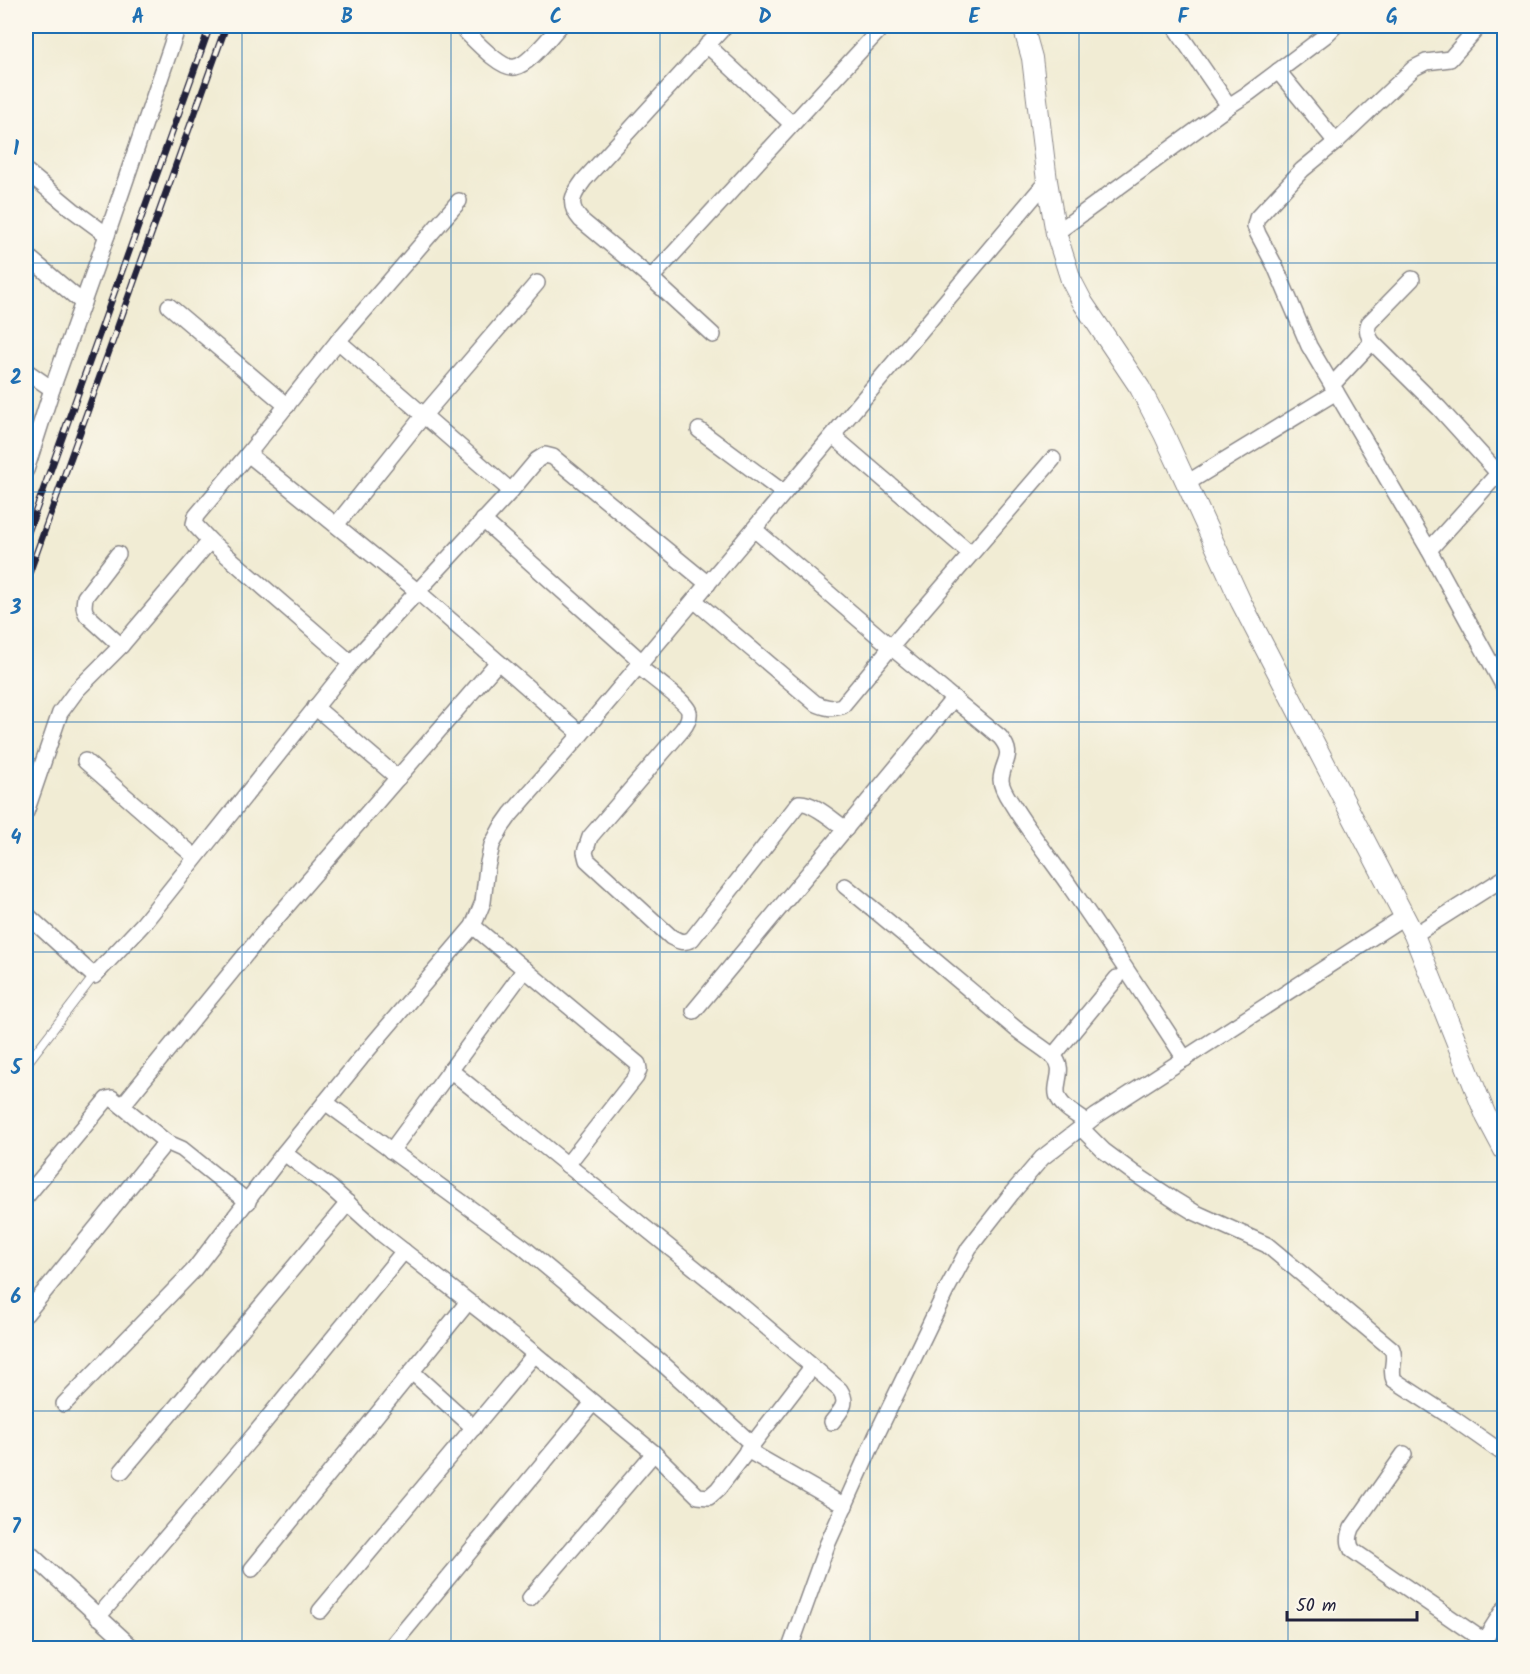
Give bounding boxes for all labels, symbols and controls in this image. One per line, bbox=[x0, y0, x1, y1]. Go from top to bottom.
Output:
text: A bbox=[132, 2, 144, 34]
text: B bbox=[341, 2, 353, 34]
text: C bbox=[550, 2, 562, 34]
text: D bbox=[758, 2, 772, 34]
text: E bbox=[968, 2, 980, 34]
text: F bbox=[1178, 2, 1190, 34]
text: G bbox=[1386, 2, 1398, 34]
text: 1 bbox=[13, 134, 19, 166]
text: 2 bbox=[10, 363, 22, 395]
text: 3 bbox=[10, 593, 22, 625]
text: 4 bbox=[11, 823, 22, 855]
text: 5 bbox=[10, 1053, 23, 1085]
text: 6 bbox=[11, 1282, 22, 1314]
text: 7 bbox=[11, 1512, 21, 1544]
scale bar bbox=[1287, 1584, 1418, 1622]
text: 50 m bbox=[1296, 1592, 1336, 1621]

